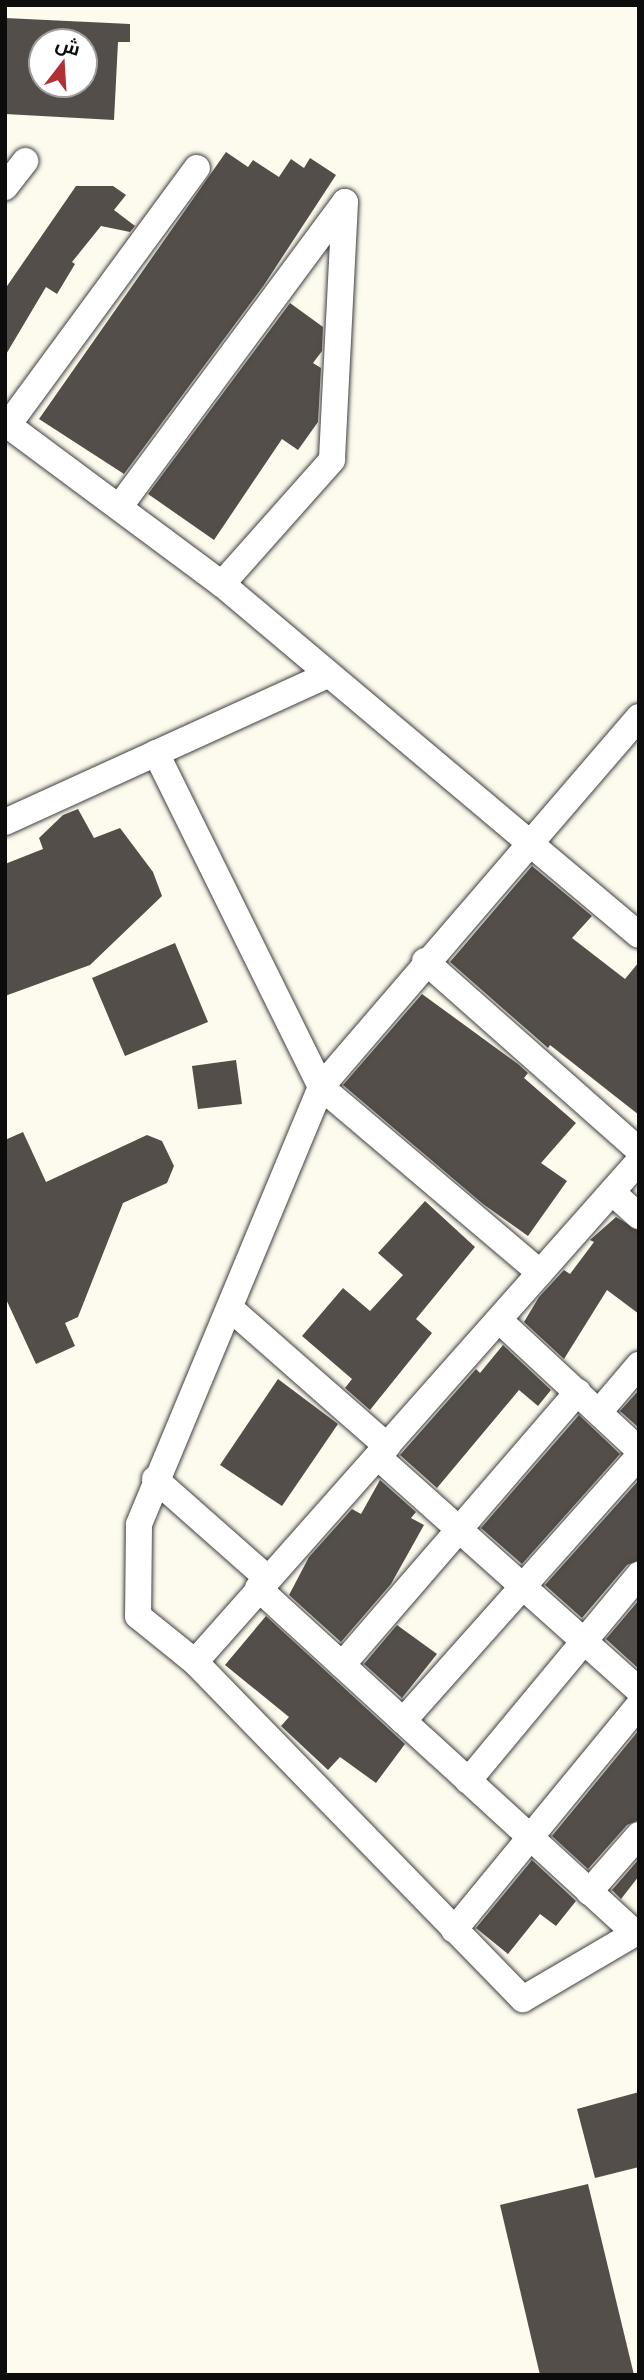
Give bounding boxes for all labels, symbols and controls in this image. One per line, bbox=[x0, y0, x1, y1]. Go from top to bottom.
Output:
north arrow bbox=[28, 28, 98, 98]
text: ش bbox=[53, 28, 84, 62]

